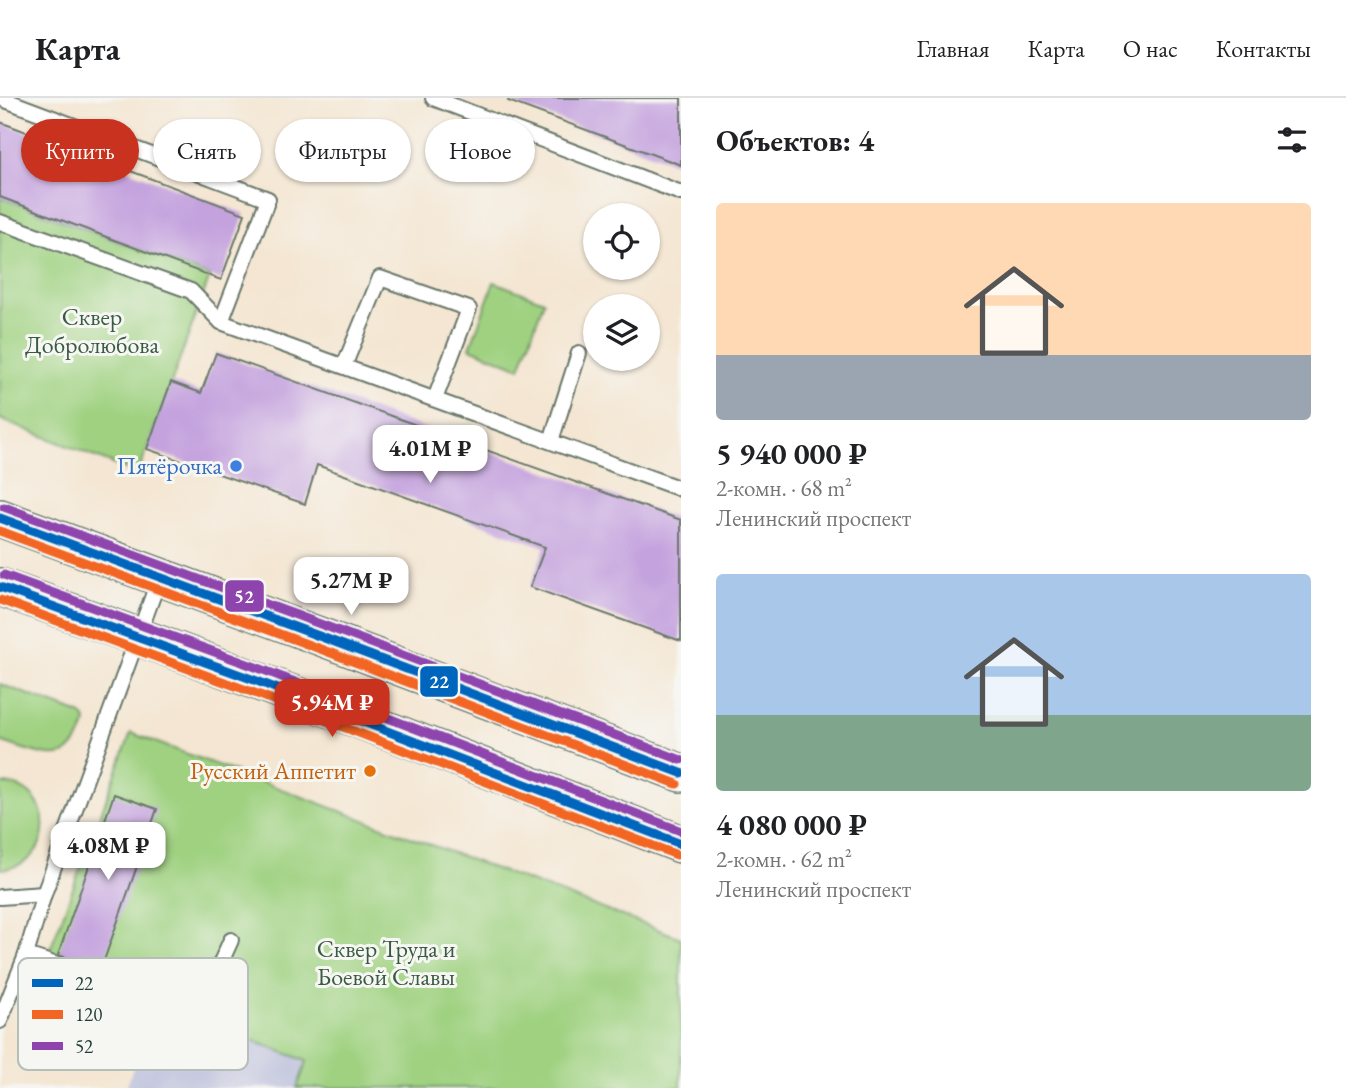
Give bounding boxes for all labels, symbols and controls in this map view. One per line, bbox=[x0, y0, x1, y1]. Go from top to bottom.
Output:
text: Карта bbox=[35, 27, 120, 70]
text: Главная bbox=[916, 33, 990, 64]
text: Карта bbox=[1028, 33, 1085, 64]
text: О нас bbox=[1123, 33, 1178, 64]
text: Контакты bbox=[1216, 33, 1311, 64]
chip: Купить bbox=[21, 119, 139, 182]
chip: Снять bbox=[153, 119, 261, 182]
chip: Фильтры bbox=[275, 119, 411, 182]
chip: Новое bbox=[425, 119, 535, 182]
text: Объектов: 4 bbox=[716, 121, 874, 160]
icon: filters bbox=[1273, 121, 1311, 159]
map controls bbox=[583, 203, 660, 371]
button: locate bbox=[583, 203, 660, 280]
icon: home bbox=[951, 248, 1077, 374]
button: layers bbox=[583, 294, 660, 371]
park label: Сквер Добролюбова bbox=[25, 301, 160, 360]
pin: 4.01M ₽ bbox=[365, 426, 495, 485]
text: 4.01M ₽ bbox=[389, 433, 471, 463]
text: 5 940 000 ₽ bbox=[716, 434, 867, 473]
place label: Пятёрочка bbox=[116, 450, 222, 481]
marker: Пятёрочка bbox=[228, 458, 244, 474]
text: 2-комн. · 68 m² bbox=[716, 473, 852, 503]
text: Ленинский проспект bbox=[716, 503, 911, 533]
pin: 5.27M ₽ bbox=[286, 558, 416, 617]
text: 5.27M ₽ bbox=[310, 565, 392, 595]
line badge: 52 bbox=[224, 579, 265, 613]
text: 52 bbox=[234, 584, 254, 609]
icon: home bbox=[951, 619, 1077, 745]
line badge: 22 bbox=[419, 665, 459, 698]
text: 22 bbox=[429, 669, 449, 694]
pin: 5.94M ₽ bbox=[267, 680, 397, 739]
text: 5.94M ₽ bbox=[291, 687, 373, 717]
place label: Русский Аппетит bbox=[190, 755, 356, 786]
marker: Русский Аппетит bbox=[362, 763, 378, 779]
text: 4 080 000 ₽ bbox=[716, 805, 867, 844]
pin: 4.08M ₽ bbox=[43, 822, 173, 882]
text: 4.08M ₽ bbox=[67, 830, 149, 860]
text: 2-комн. · 62 m² bbox=[716, 844, 852, 874]
text: Ленинский проспект bbox=[716, 874, 911, 904]
park label: Сквер Труда и Боевой Славы bbox=[317, 933, 456, 992]
legend bbox=[18, 958, 248, 1070]
text: 22 bbox=[75, 971, 93, 996]
text: 120 bbox=[75, 1002, 102, 1027]
text: 52 bbox=[75, 1034, 93, 1059]

